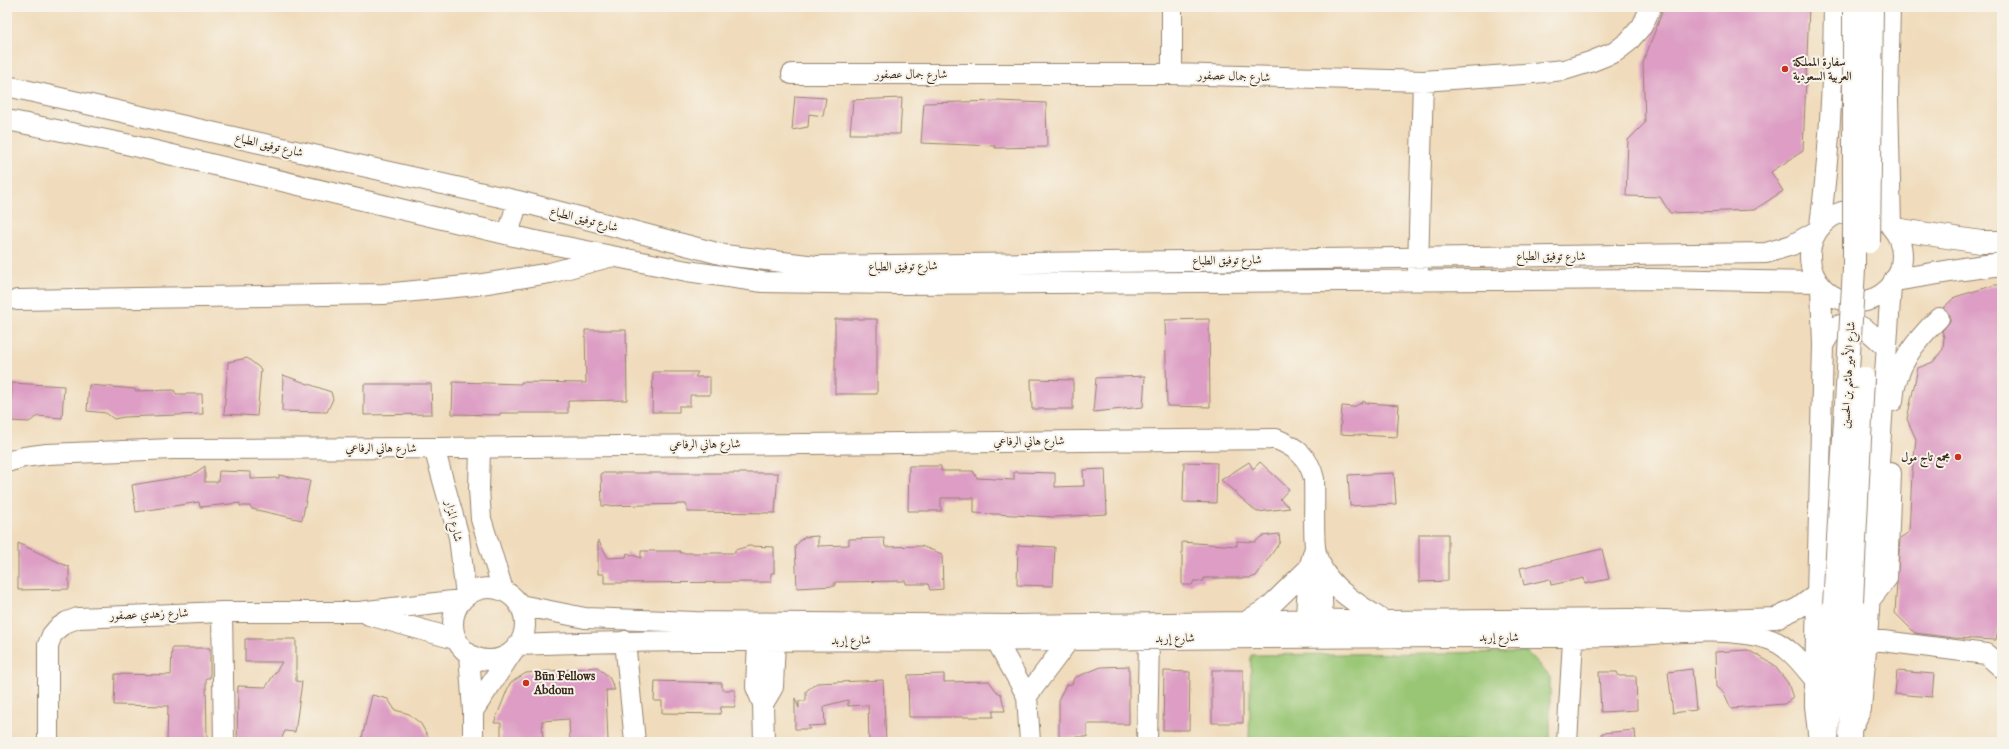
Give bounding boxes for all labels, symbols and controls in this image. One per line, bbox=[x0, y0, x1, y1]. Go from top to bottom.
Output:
place label: سفارة المملكة العربية السعودية bbox=[1792, 55, 1852, 84]
marker: سفارة المملكة العربية السعودية bbox=[1780, 64, 1790, 74]
street label: شارع جمال عصفور bbox=[874, 67, 948, 85]
street label: شارع جمال عصفور bbox=[1196, 68, 1271, 88]
street label: شارع توفيق الطباع bbox=[233, 130, 305, 164]
street label: شارع توفيق الطباع bbox=[548, 204, 620, 238]
street label: شارع توفيق الطباع bbox=[1516, 249, 1586, 267]
street label: شارع توفيق الطباع bbox=[1192, 252, 1262, 272]
street label: شارع توفيق الطباع bbox=[868, 258, 938, 278]
street label: شارع الأمير هاشم بن الحسين bbox=[1836, 321, 1863, 429]
street label: شارع هاني الرفاعي bbox=[993, 433, 1065, 453]
street label: شارع هاني الرفاعي bbox=[669, 436, 741, 456]
street label: شارع هاني الرفاعي bbox=[346, 441, 417, 459]
place label: مجمع تاج مول bbox=[1901, 450, 1950, 469]
marker: مجمع تاج مول bbox=[1953, 452, 1963, 462]
street label: شارع المزار bbox=[438, 498, 466, 544]
street label: شارع زهدي عصفور bbox=[108, 606, 189, 626]
street label: شارع إربد bbox=[1479, 630, 1519, 648]
street label: شارع إربد bbox=[1155, 631, 1195, 649]
street label: شارع إربد bbox=[831, 633, 871, 651]
place label: Būn Fellows Abdoun bbox=[533, 669, 596, 698]
marker: Būn Fellows Abdoun bbox=[521, 678, 531, 688]

